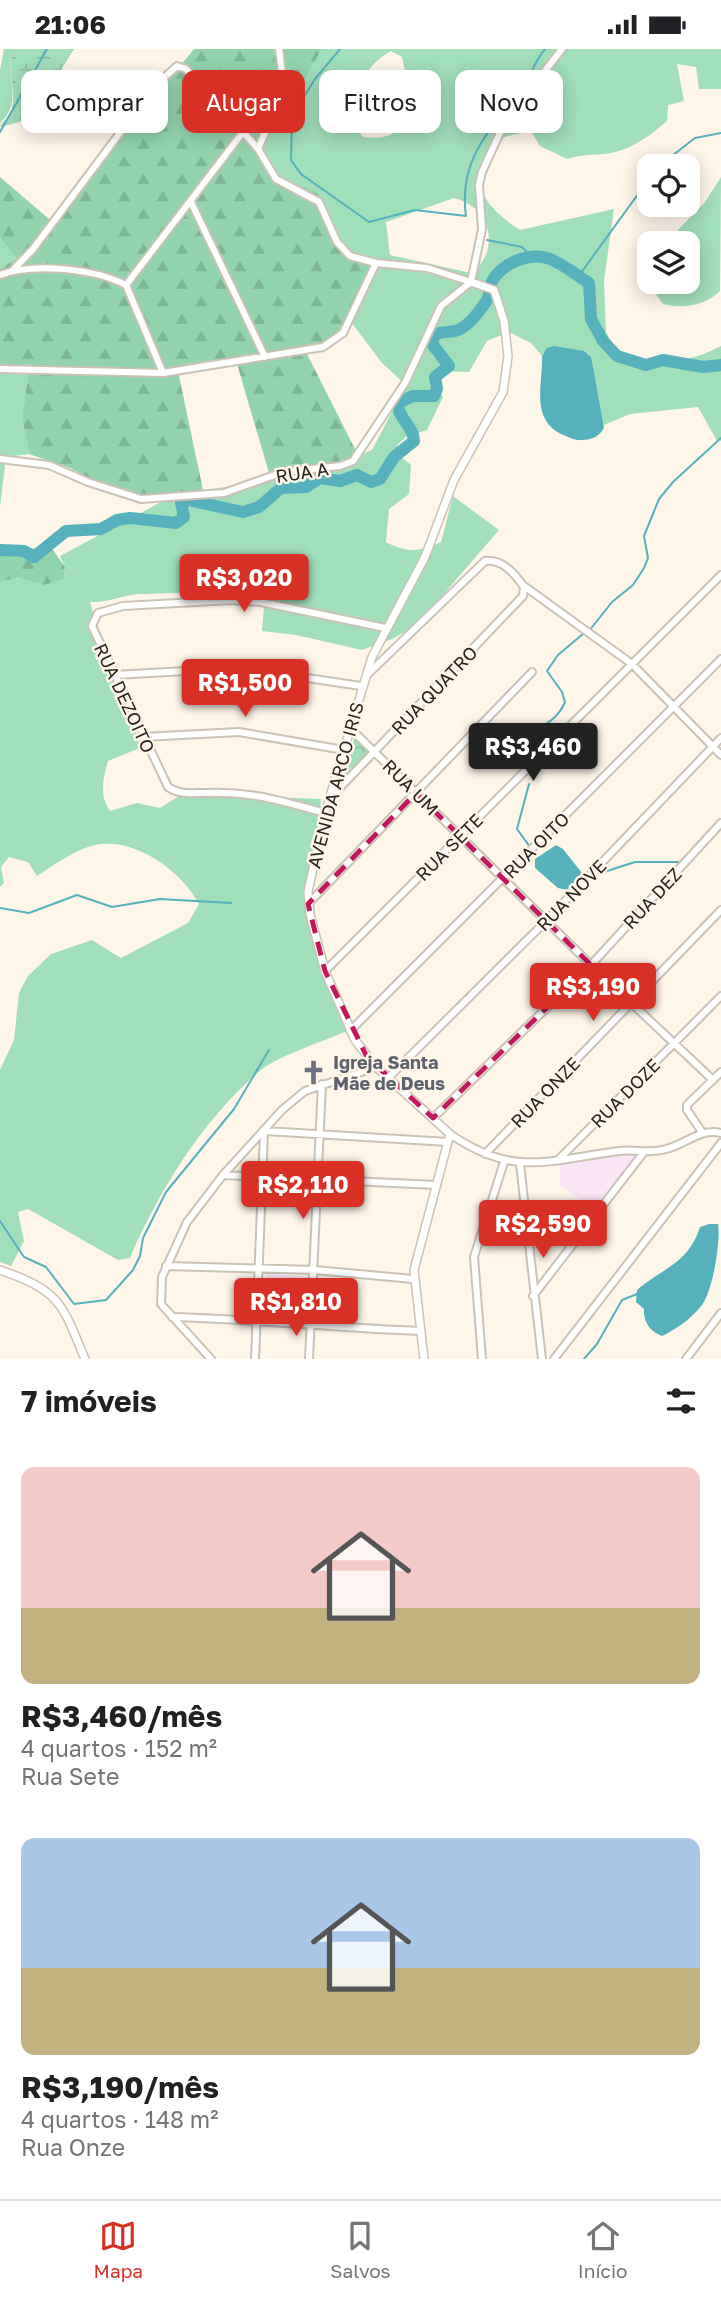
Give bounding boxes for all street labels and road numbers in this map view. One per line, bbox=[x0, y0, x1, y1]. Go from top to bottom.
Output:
street label: RUA A bbox=[274, 457, 330, 487]
street label: RUA DEZOITO bbox=[90, 640, 160, 756]
street label: RUA QUATRO bbox=[386, 641, 482, 739]
street label: AVENIDA ARCO IRIS bbox=[302, 700, 368, 870]
street label: RUA UM bbox=[379, 755, 443, 819]
street label: RUA OITO bbox=[498, 807, 574, 883]
street label: RUA SETE bbox=[411, 809, 487, 885]
street label: RUA NOVE bbox=[532, 855, 610, 935]
street label: RUA DEZ bbox=[618, 863, 686, 933]
street label: RUA ONZE bbox=[506, 1052, 584, 1132]
street label: RUA DOZE bbox=[586, 1054, 664, 1132]

